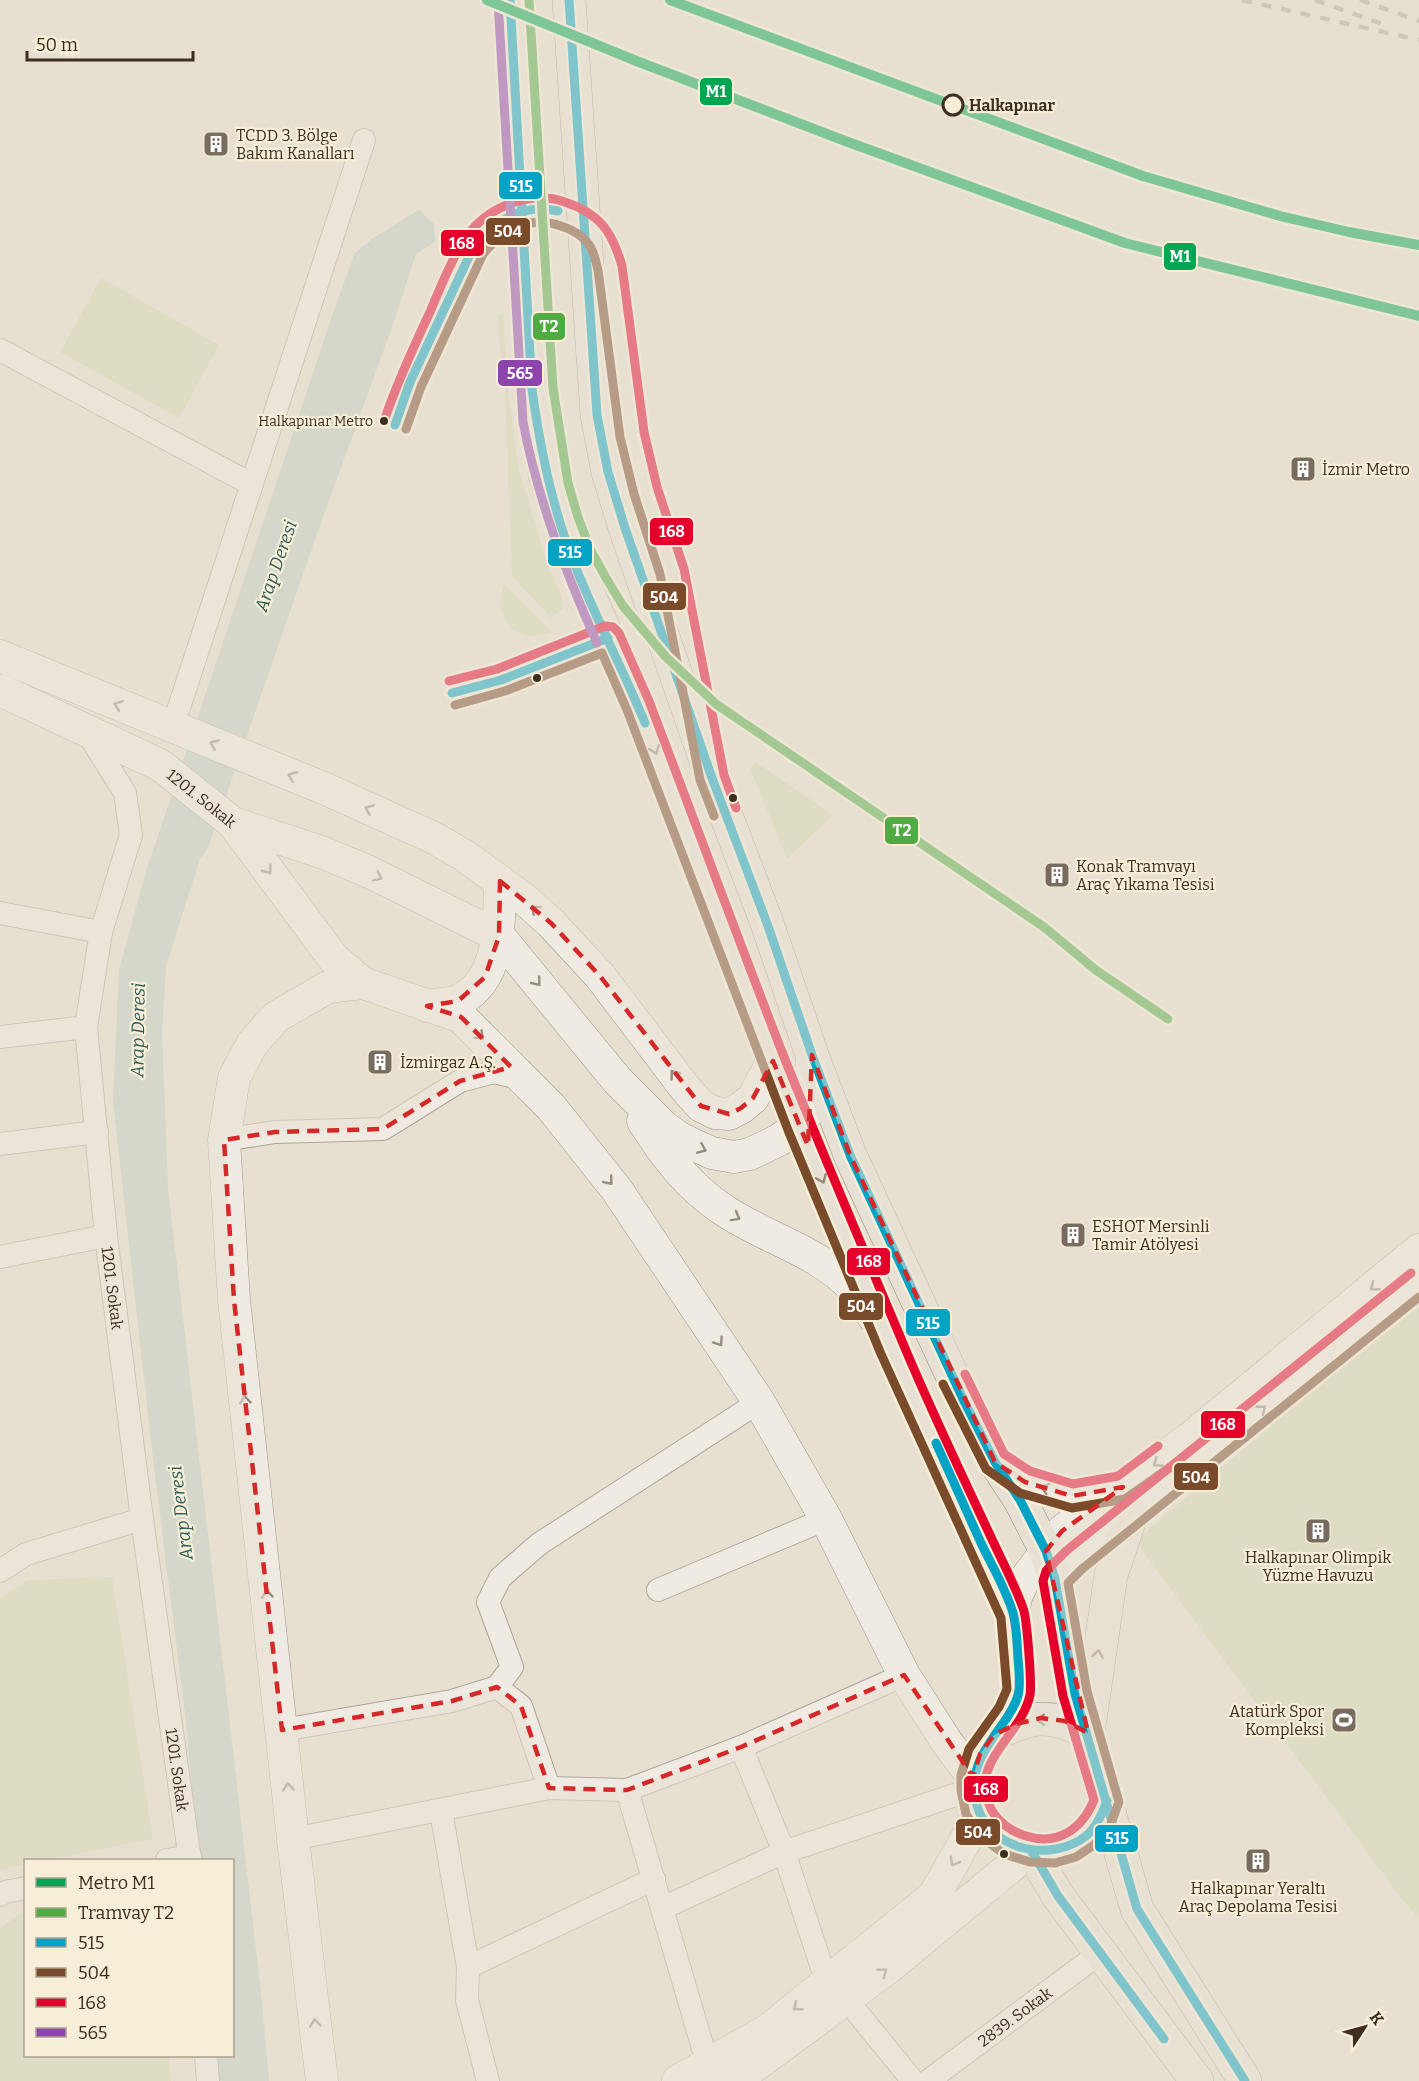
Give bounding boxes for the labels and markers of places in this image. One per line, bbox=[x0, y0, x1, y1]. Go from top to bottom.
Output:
marker: Halkapınar bbox=[942, 94, 964, 116]
place label: Halkapınar bbox=[969, 96, 1056, 115]
place label: TCDD 3. Bölge Bakım Kanalları bbox=[236, 126, 355, 163]
building icon: TCDD 3. Bölge Bakım Kanalları bbox=[201, 129, 231, 159]
place label: Halkapınar Metro bbox=[258, 413, 373, 430]
marker: Halkapınar Metro bbox=[378, 415, 390, 427]
building icon: İzmir Metro bbox=[1288, 454, 1318, 484]
place label: İzmir Metro bbox=[1322, 460, 1410, 479]
unlabelled marker bbox=[531, 672, 543, 684]
unlabelled marker bbox=[727, 792, 739, 804]
place label: Konak Tramvayı Araç Yıkama Tesisi bbox=[1076, 857, 1215, 894]
building icon: Konak Tramvayı Araç Yıkama Tesisi bbox=[1042, 860, 1072, 890]
building icon: İzmirgaz A.Ş. bbox=[365, 1047, 395, 1077]
place label: İzmirgaz A.Ş. bbox=[400, 1053, 496, 1072]
place label: ESHOT Mersinli Tamir Atölyesi bbox=[1092, 1217, 1210, 1254]
building icon: ESHOT Mersinli Tamir Atölyesi bbox=[1058, 1220, 1088, 1250]
building icon: Halkapınar Olimpik Yüzme Havuzu bbox=[1303, 1516, 1333, 1546]
place label: Halkapınar Olimpik Yüzme Havuzu bbox=[1245, 1548, 1391, 1585]
place label: Atatürk Spor Kompleksi bbox=[1229, 1702, 1324, 1739]
sports icon: Atatürk Spor Kompleksi bbox=[1329, 1705, 1359, 1735]
building icon: Halkapınar Yeraltı Araç Depolama Tesisi bbox=[1243, 1846, 1273, 1876]
unlabelled marker bbox=[998, 1848, 1010, 1860]
place label: Halkapınar Yeraltı Araç Depolama Tesisi bbox=[1178, 1879, 1338, 1916]

